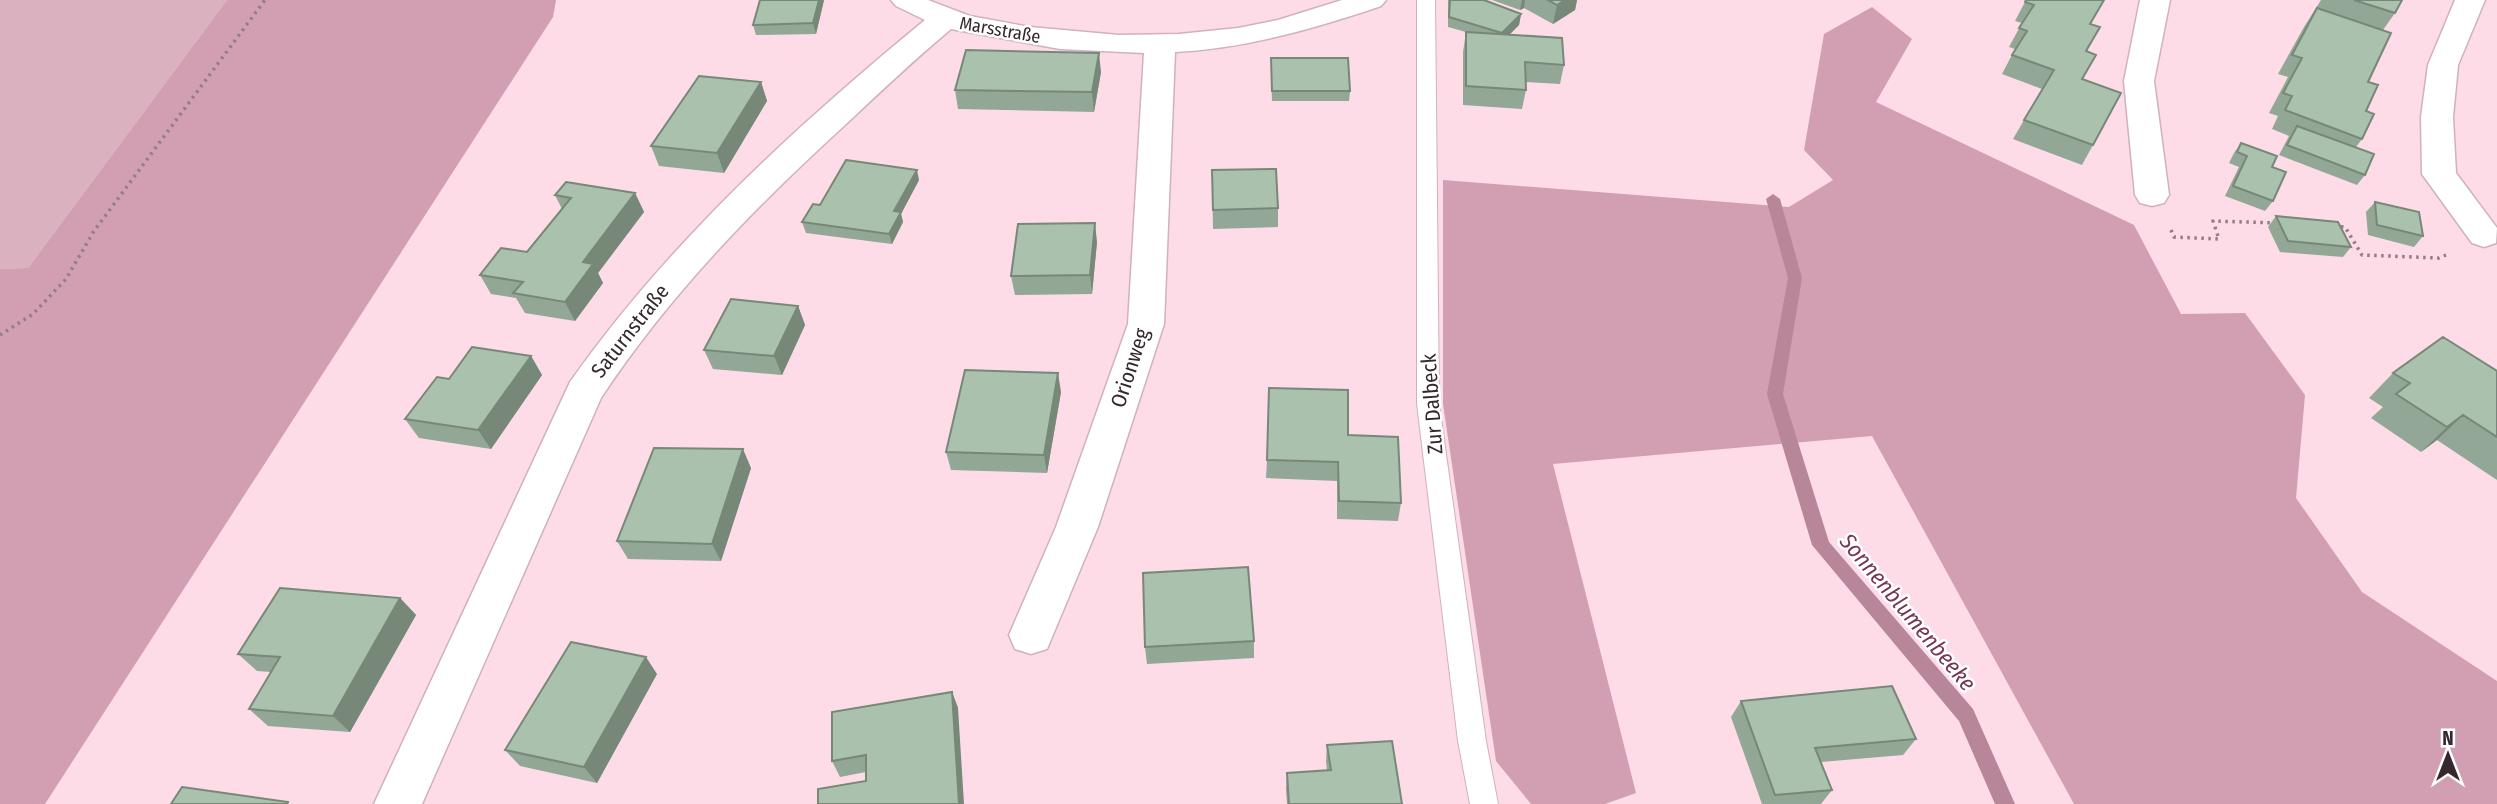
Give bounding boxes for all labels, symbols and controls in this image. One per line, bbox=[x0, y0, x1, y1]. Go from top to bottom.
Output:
street label: Marsstraße bbox=[958, 12, 1042, 48]
street label: Saturnstraße bbox=[585, 279, 675, 383]
street label: Orionweg bbox=[1105, 325, 1155, 411]
street label: Zur Dalbeck bbox=[1416, 353, 1448, 455]
water label: Sonnenblumenbeeke bbox=[1833, 527, 1982, 696]
north arrow bbox=[2413, 720, 2483, 790]
text: N bbox=[2442, 727, 2454, 750]

